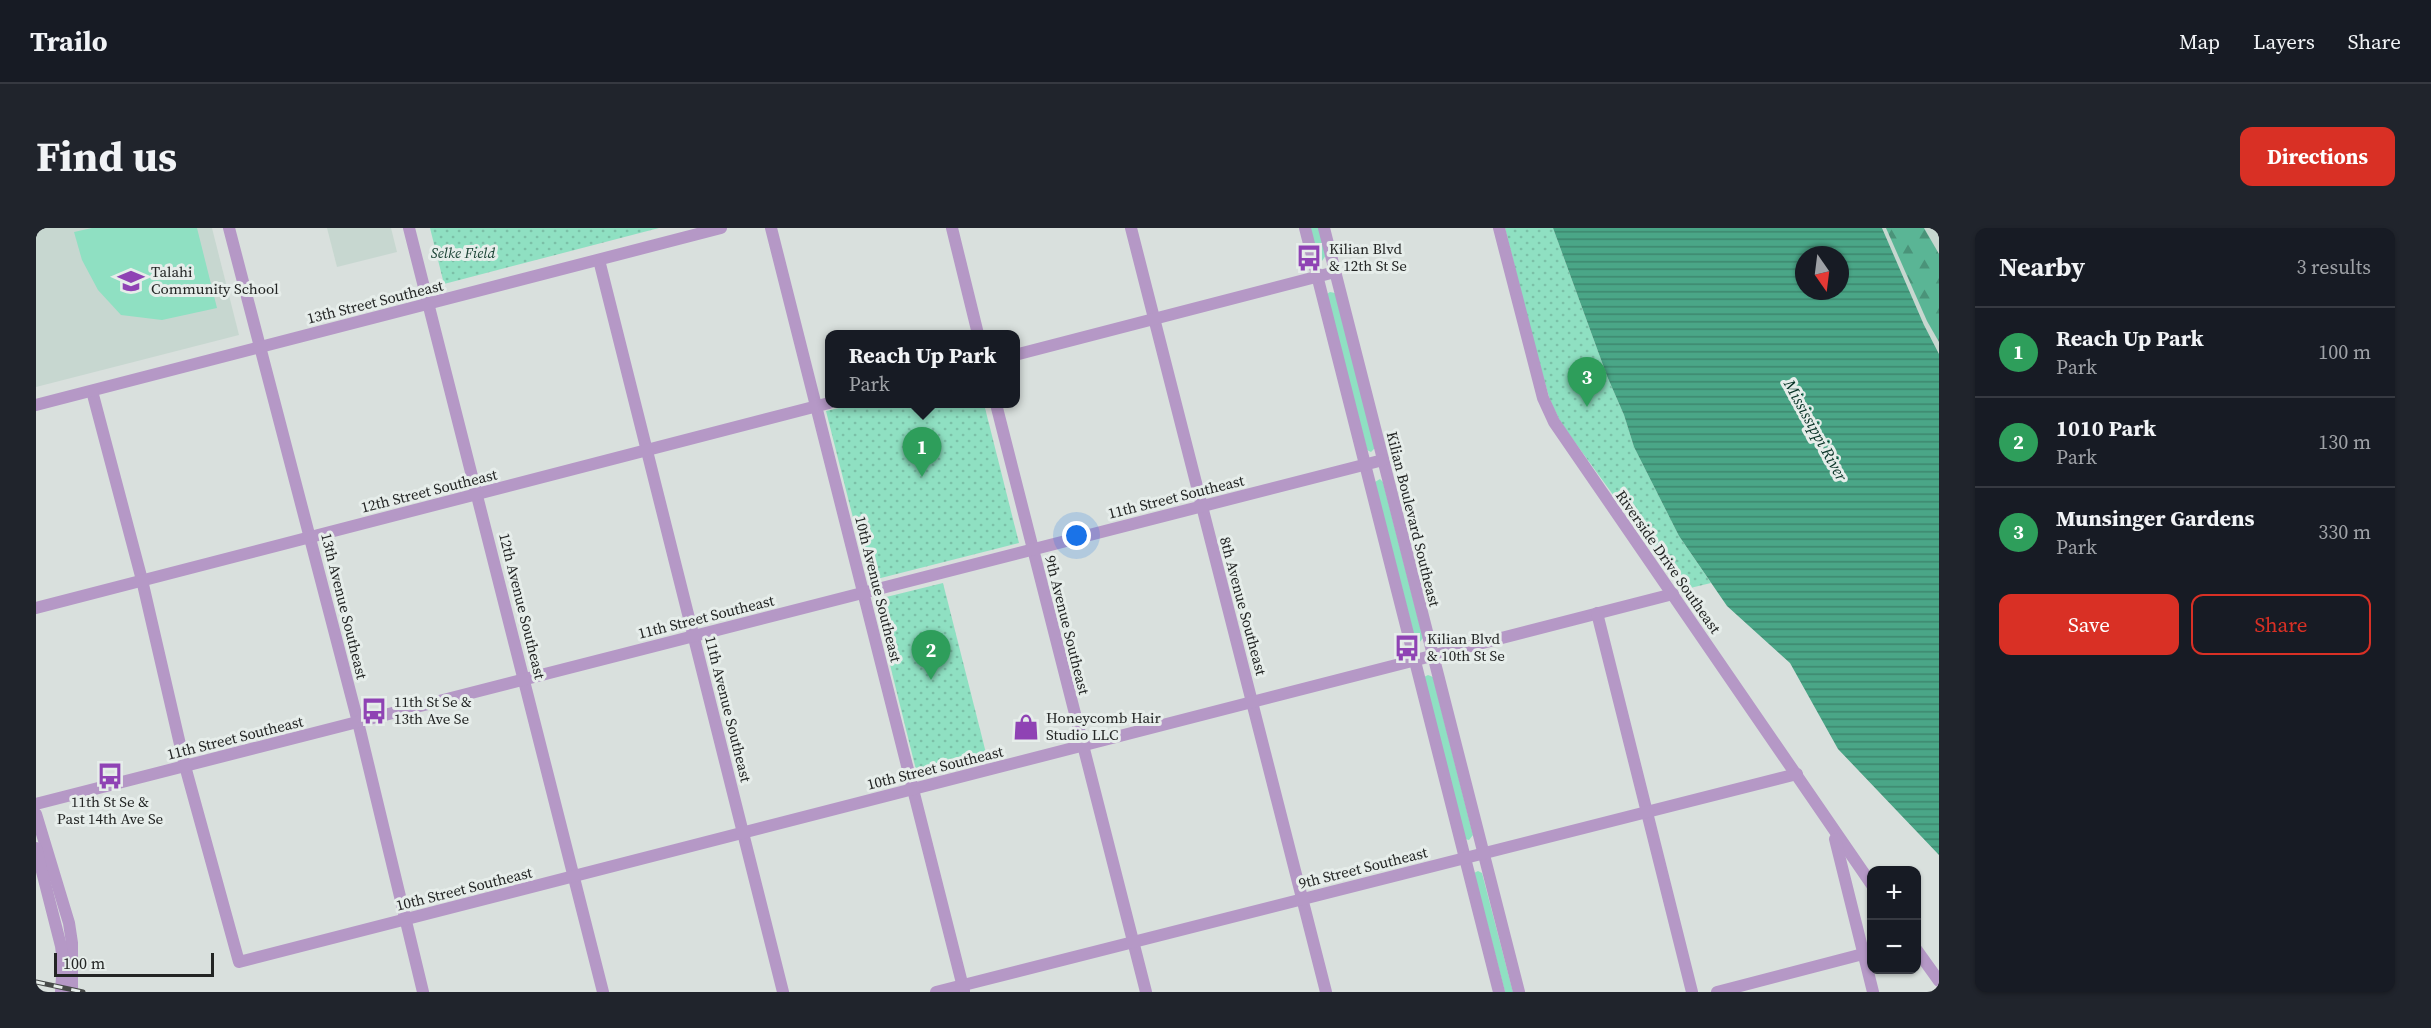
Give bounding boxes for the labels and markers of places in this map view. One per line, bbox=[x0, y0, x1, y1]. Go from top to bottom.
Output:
place label: Kilian Blvd & 12th St Se bbox=[1329, 238, 1407, 276]
bus stop icon: Kilian Blvd & 12th St Se bbox=[1294, 243, 1324, 273]
place label: Talahi Community School bbox=[151, 261, 279, 299]
school or university icon: Talahi Community School bbox=[116, 266, 146, 296]
pin: 3 bbox=[1568, 358, 1606, 407]
pin: 1 bbox=[902, 428, 942, 477]
place label: Kilian Blvd & 10th St Se bbox=[1427, 628, 1505, 666]
pin: 2 bbox=[912, 630, 950, 680]
bus stop icon: Kilian Blvd & 10th St Se bbox=[1392, 633, 1422, 663]
place label: 11th St Se & 13th Ave Se bbox=[394, 691, 472, 729]
bus stop icon: 11th St Se & 13th Ave Se bbox=[359, 696, 389, 726]
place label: Honeycomb Hair Studio LLC bbox=[1046, 707, 1162, 745]
shop icon: Honeycomb Hair Studio LLC bbox=[1011, 712, 1041, 742]
bus stop icon: 11th St Se & Past 14th Ave Se bbox=[95, 761, 125, 791]
place label: 11th St Se & Past 14th Ave Se bbox=[57, 791, 164, 829]

